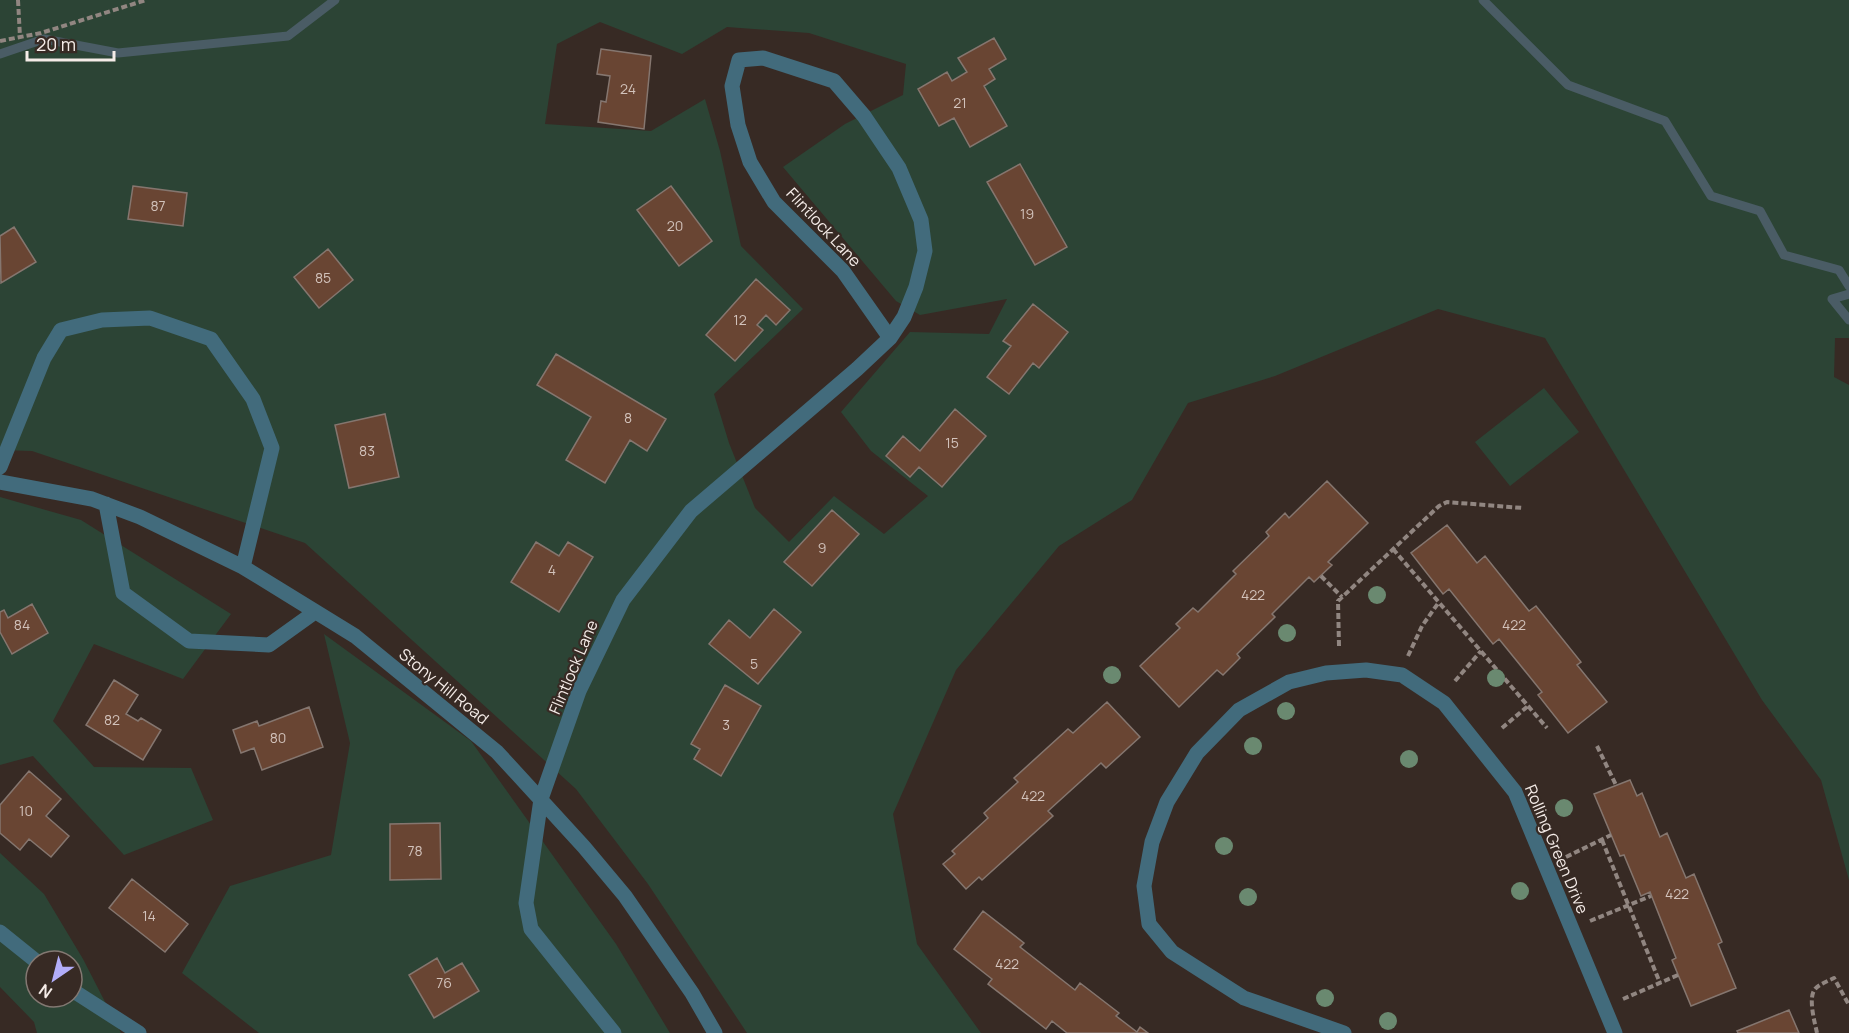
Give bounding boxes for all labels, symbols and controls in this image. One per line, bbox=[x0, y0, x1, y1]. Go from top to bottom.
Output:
scale bar bbox=[27, 24, 114, 62]
text: 20 m bbox=[36, 32, 76, 56]
house number: 24 bbox=[620, 79, 636, 98]
house number: 21 bbox=[953, 93, 967, 112]
street label: Flintlock Lane bbox=[782, 183, 866, 271]
house number: 87 bbox=[150, 196, 166, 215]
house number: 19 bbox=[1020, 204, 1034, 223]
house number: 20 bbox=[667, 216, 683, 235]
house number: 85 bbox=[315, 268, 331, 287]
house number: 12 bbox=[733, 310, 747, 329]
house number: 8 bbox=[624, 408, 632, 427]
house number: 15 bbox=[945, 433, 959, 452]
house number: 83 bbox=[359, 441, 375, 460]
house number: 9 bbox=[818, 538, 826, 557]
house number: 4 bbox=[548, 560, 556, 579]
house number: 422 bbox=[1241, 585, 1265, 604]
house number: 84 bbox=[14, 615, 30, 634]
house number: 422 bbox=[1502, 615, 1526, 634]
street label: Flintlock Lane bbox=[543, 616, 603, 718]
street label: Stony Hill Road bbox=[395, 643, 493, 729]
house number: 5 bbox=[750, 654, 758, 673]
house number: 82 bbox=[104, 710, 120, 729]
house number: 3 bbox=[722, 715, 730, 734]
house number: 80 bbox=[270, 728, 286, 747]
street label: Rolling Green Drive bbox=[1520, 781, 1594, 917]
house number: 422 bbox=[1021, 786, 1045, 805]
house number: 10 bbox=[19, 801, 33, 820]
house number: 78 bbox=[407, 841, 423, 860]
house number: 422 bbox=[1665, 884, 1689, 903]
house number: 14 bbox=[142, 906, 156, 925]
north arrow bbox=[24, 949, 84, 1009]
house number: 422 bbox=[995, 954, 1019, 973]
house number: 76 bbox=[436, 973, 452, 992]
text: N bbox=[34, 979, 56, 1004]

